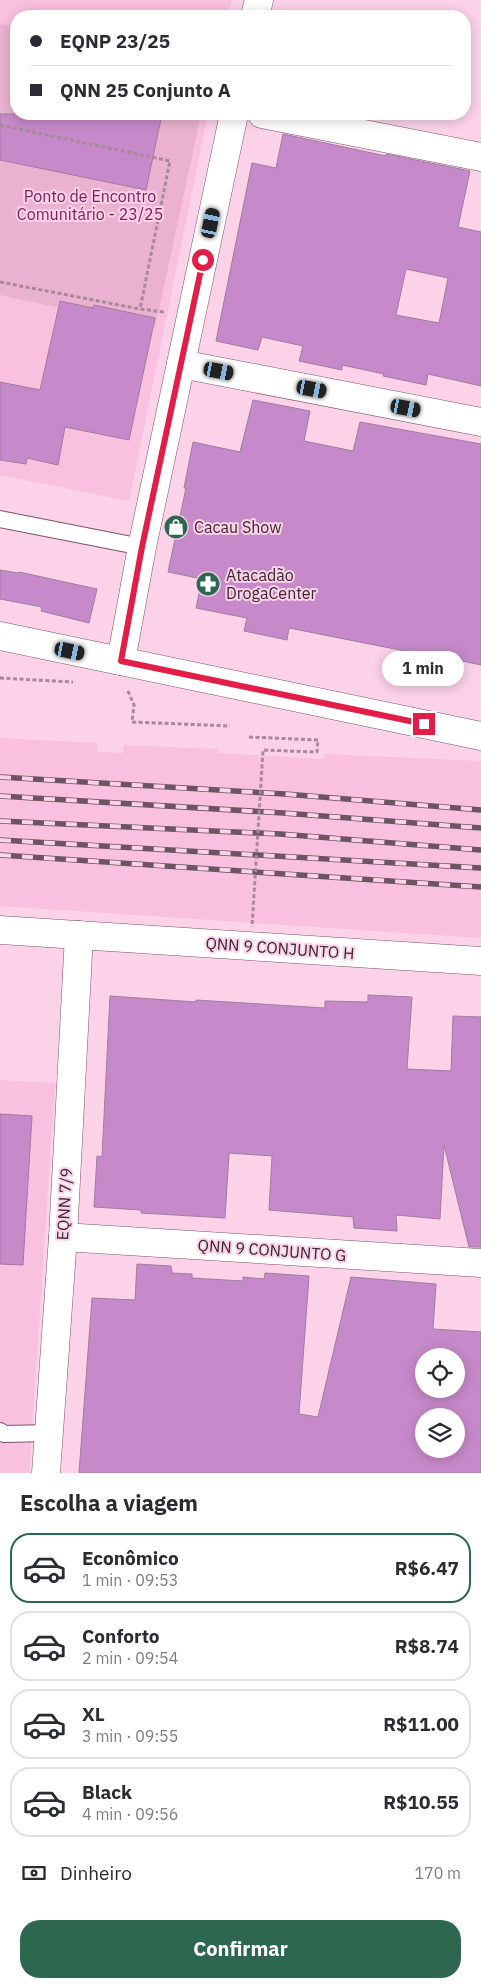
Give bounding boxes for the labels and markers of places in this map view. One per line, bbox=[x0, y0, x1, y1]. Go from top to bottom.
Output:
shop icon: Cacau Show bbox=[163, 514, 189, 540]
place label: Cacau Show bbox=[194, 517, 282, 537]
place label: Atacadão DrogaCenter bbox=[226, 565, 317, 603]
pharmacy icon: Atacadão DrogaCenter bbox=[195, 571, 221, 597]

